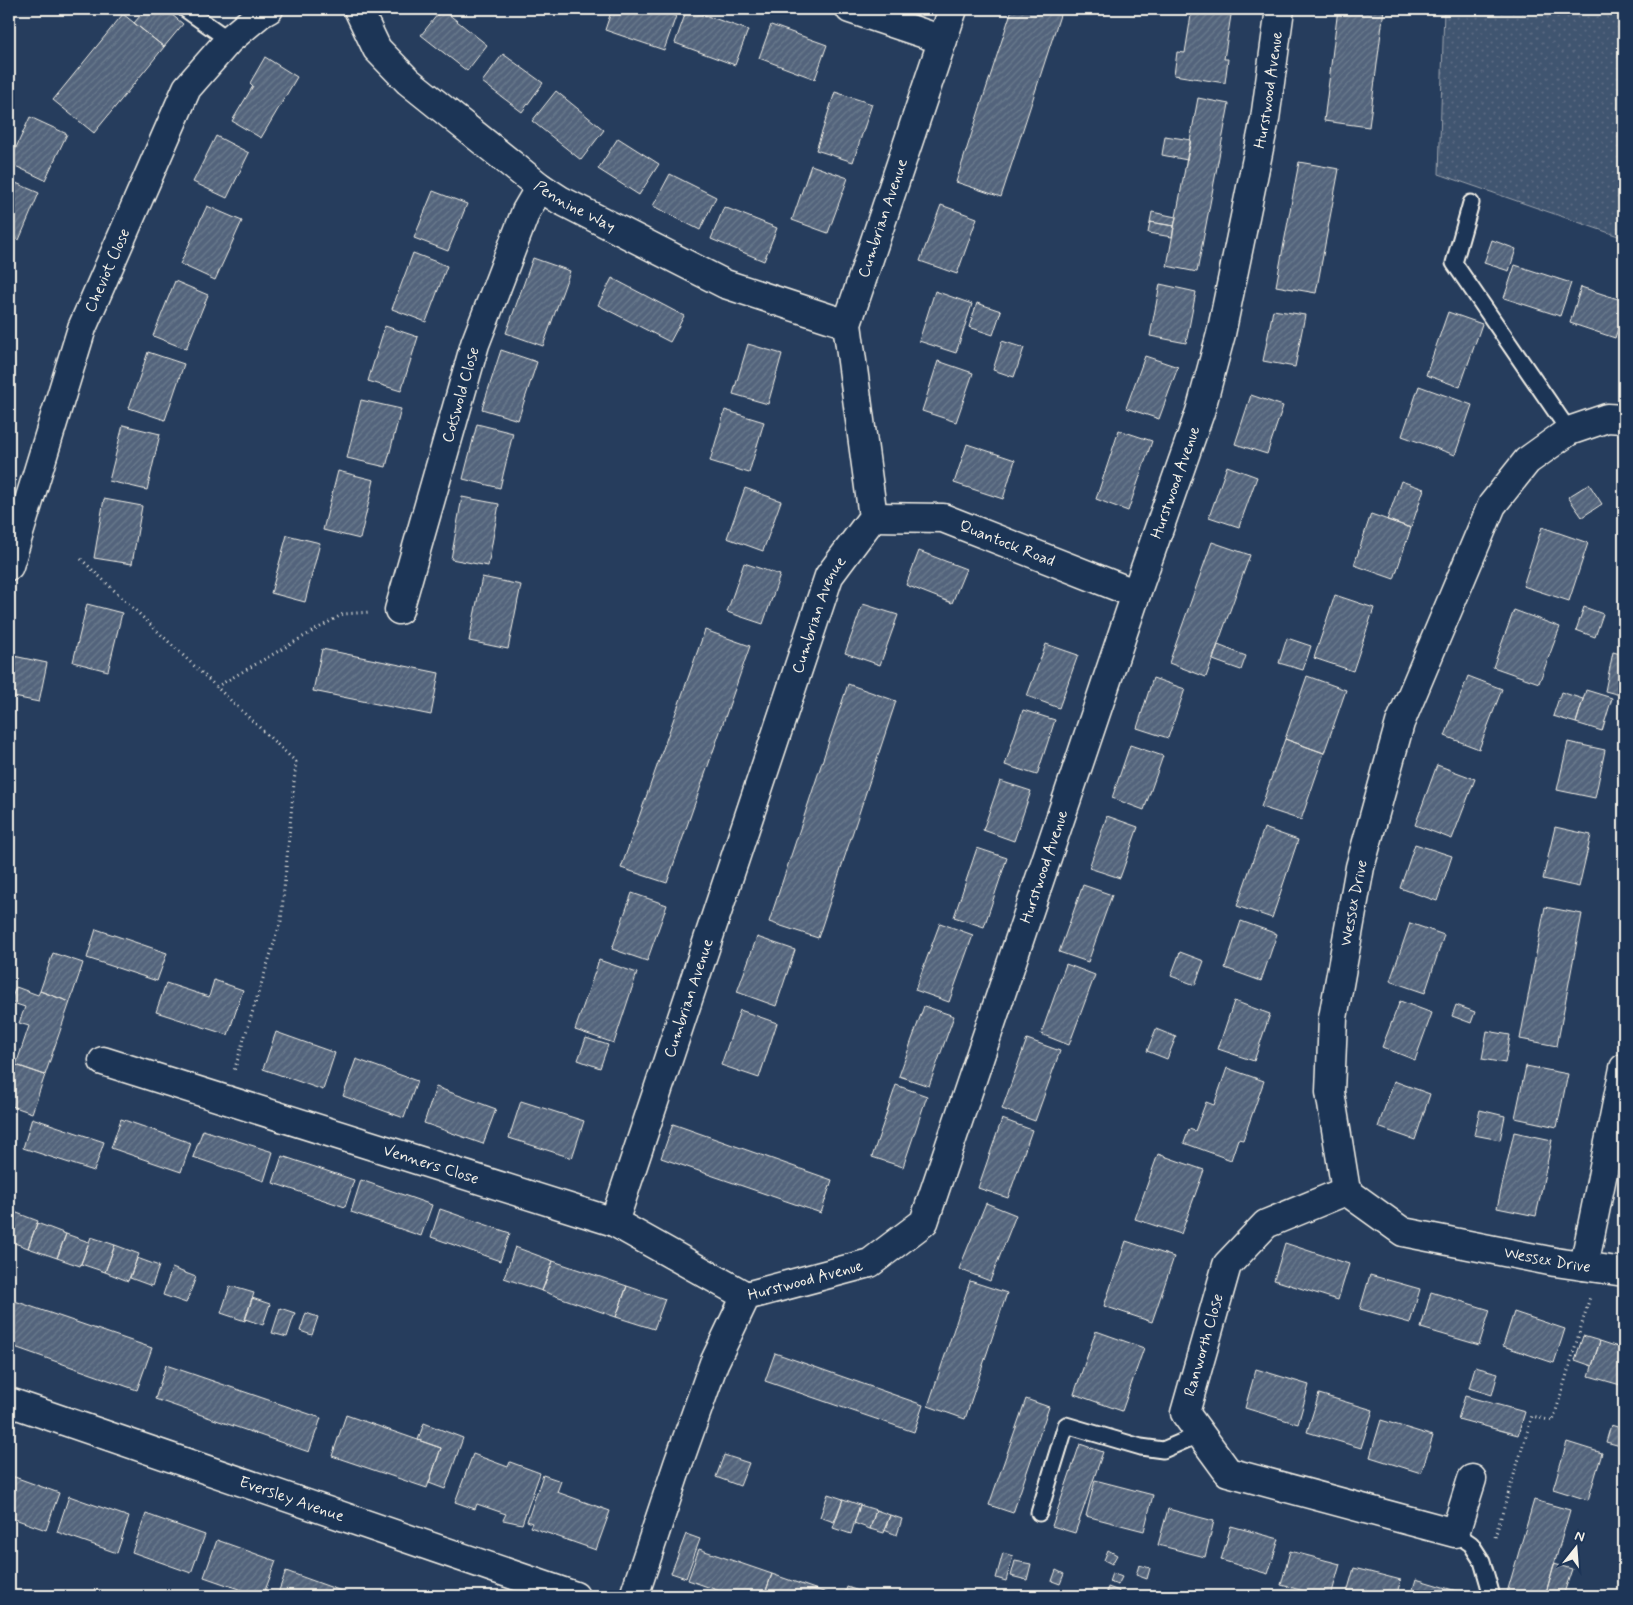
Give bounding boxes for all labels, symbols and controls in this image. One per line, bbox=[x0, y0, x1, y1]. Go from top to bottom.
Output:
street label: Hurstwood Avenue bbox=[1249, 29, 1287, 150]
street label: Cumbrian Avenue bbox=[853, 155, 913, 280]
street label: Pennine Way bbox=[530, 176, 619, 237]
street label: Cheviot Close bbox=[80, 225, 135, 316]
street label: Cotswold Close bbox=[437, 344, 484, 445]
street label: Hurstwood Avenue bbox=[1146, 422, 1205, 542]
street label: Quantock Road bbox=[956, 515, 1058, 572]
street label: Cumbrian Avenue bbox=[787, 552, 851, 676]
street label: Hurstwood Avenue bbox=[1015, 807, 1073, 926]
street label: Wessex Drive bbox=[1335, 858, 1373, 948]
street label: Cumbrian Avenue bbox=[659, 935, 718, 1061]
street label: Venners Close bbox=[381, 1139, 482, 1189]
street label: Wessex Drive bbox=[1502, 1242, 1592, 1278]
street label: Hurstwood Avenue bbox=[745, 1255, 866, 1306]
street label: Ranworth Close bbox=[1179, 1291, 1229, 1399]
street label: Eversley Avenue bbox=[236, 1471, 347, 1527]
north arrow bbox=[1550, 1522, 1600, 1572]
text: N bbox=[1572, 1527, 1587, 1546]

